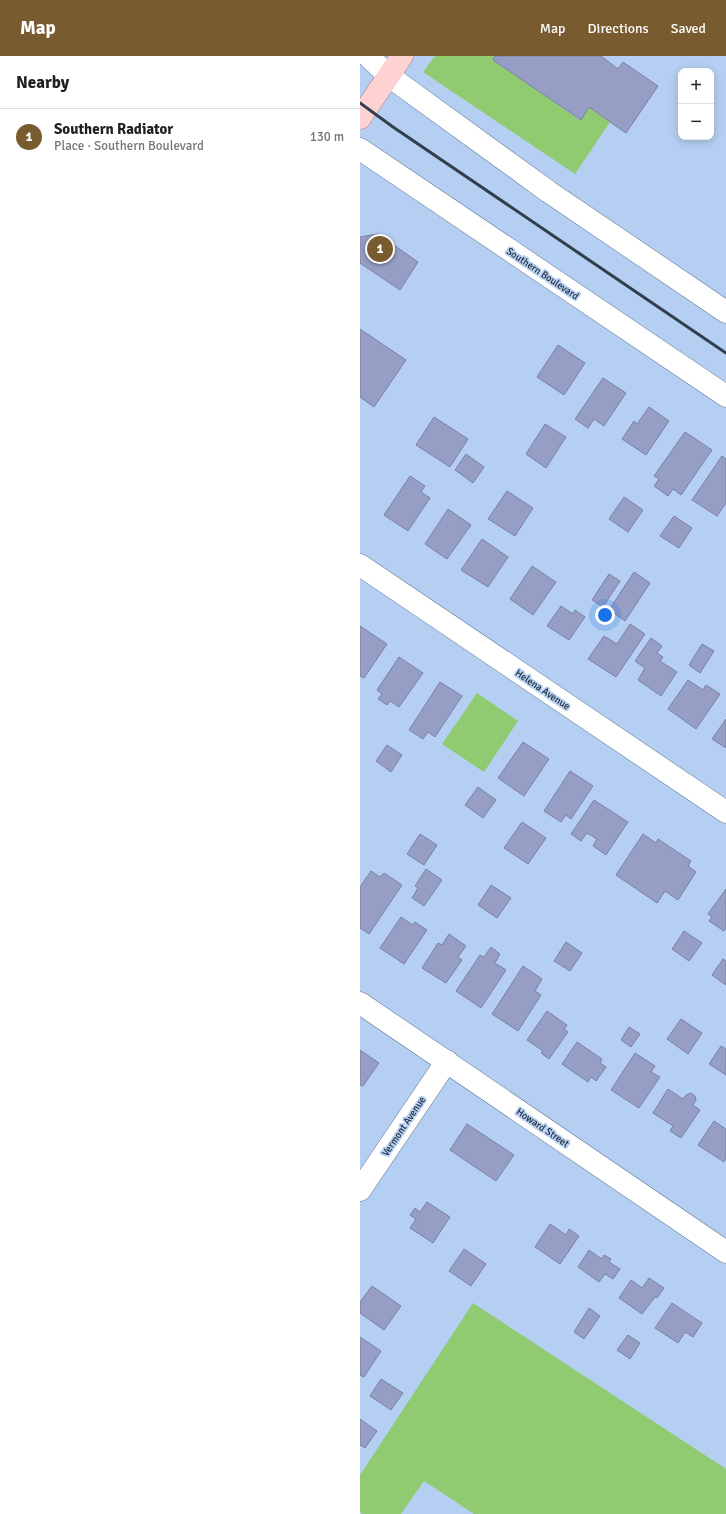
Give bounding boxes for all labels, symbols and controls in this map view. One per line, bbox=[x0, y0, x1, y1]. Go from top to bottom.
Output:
text: Map bbox=[20, 16, 56, 40]
text: Map bbox=[540, 20, 566, 37]
text: Directions bbox=[588, 20, 649, 37]
text: Saved bbox=[671, 20, 706, 37]
map controls bbox=[678, 68, 714, 140]
button: + bbox=[678, 68, 714, 104]
text: Nearby bbox=[16, 72, 69, 93]
button: − bbox=[678, 104, 714, 140]
text: Southern Radiator bbox=[54, 120, 173, 138]
text: 1 bbox=[25, 129, 33, 145]
text: 130 m bbox=[310, 129, 344, 145]
text: Place · Southern Boulevard bbox=[54, 138, 204, 154]
pin: 1 bbox=[367, 234, 393, 264]
street label: Southern Boulevard bbox=[504, 245, 581, 302]
your location bbox=[595, 605, 615, 625]
street label: Helena Avenue bbox=[513, 667, 572, 713]
street label: Vermont Avenue bbox=[379, 1094, 428, 1159]
street label: Howard Street bbox=[514, 1106, 572, 1150]

